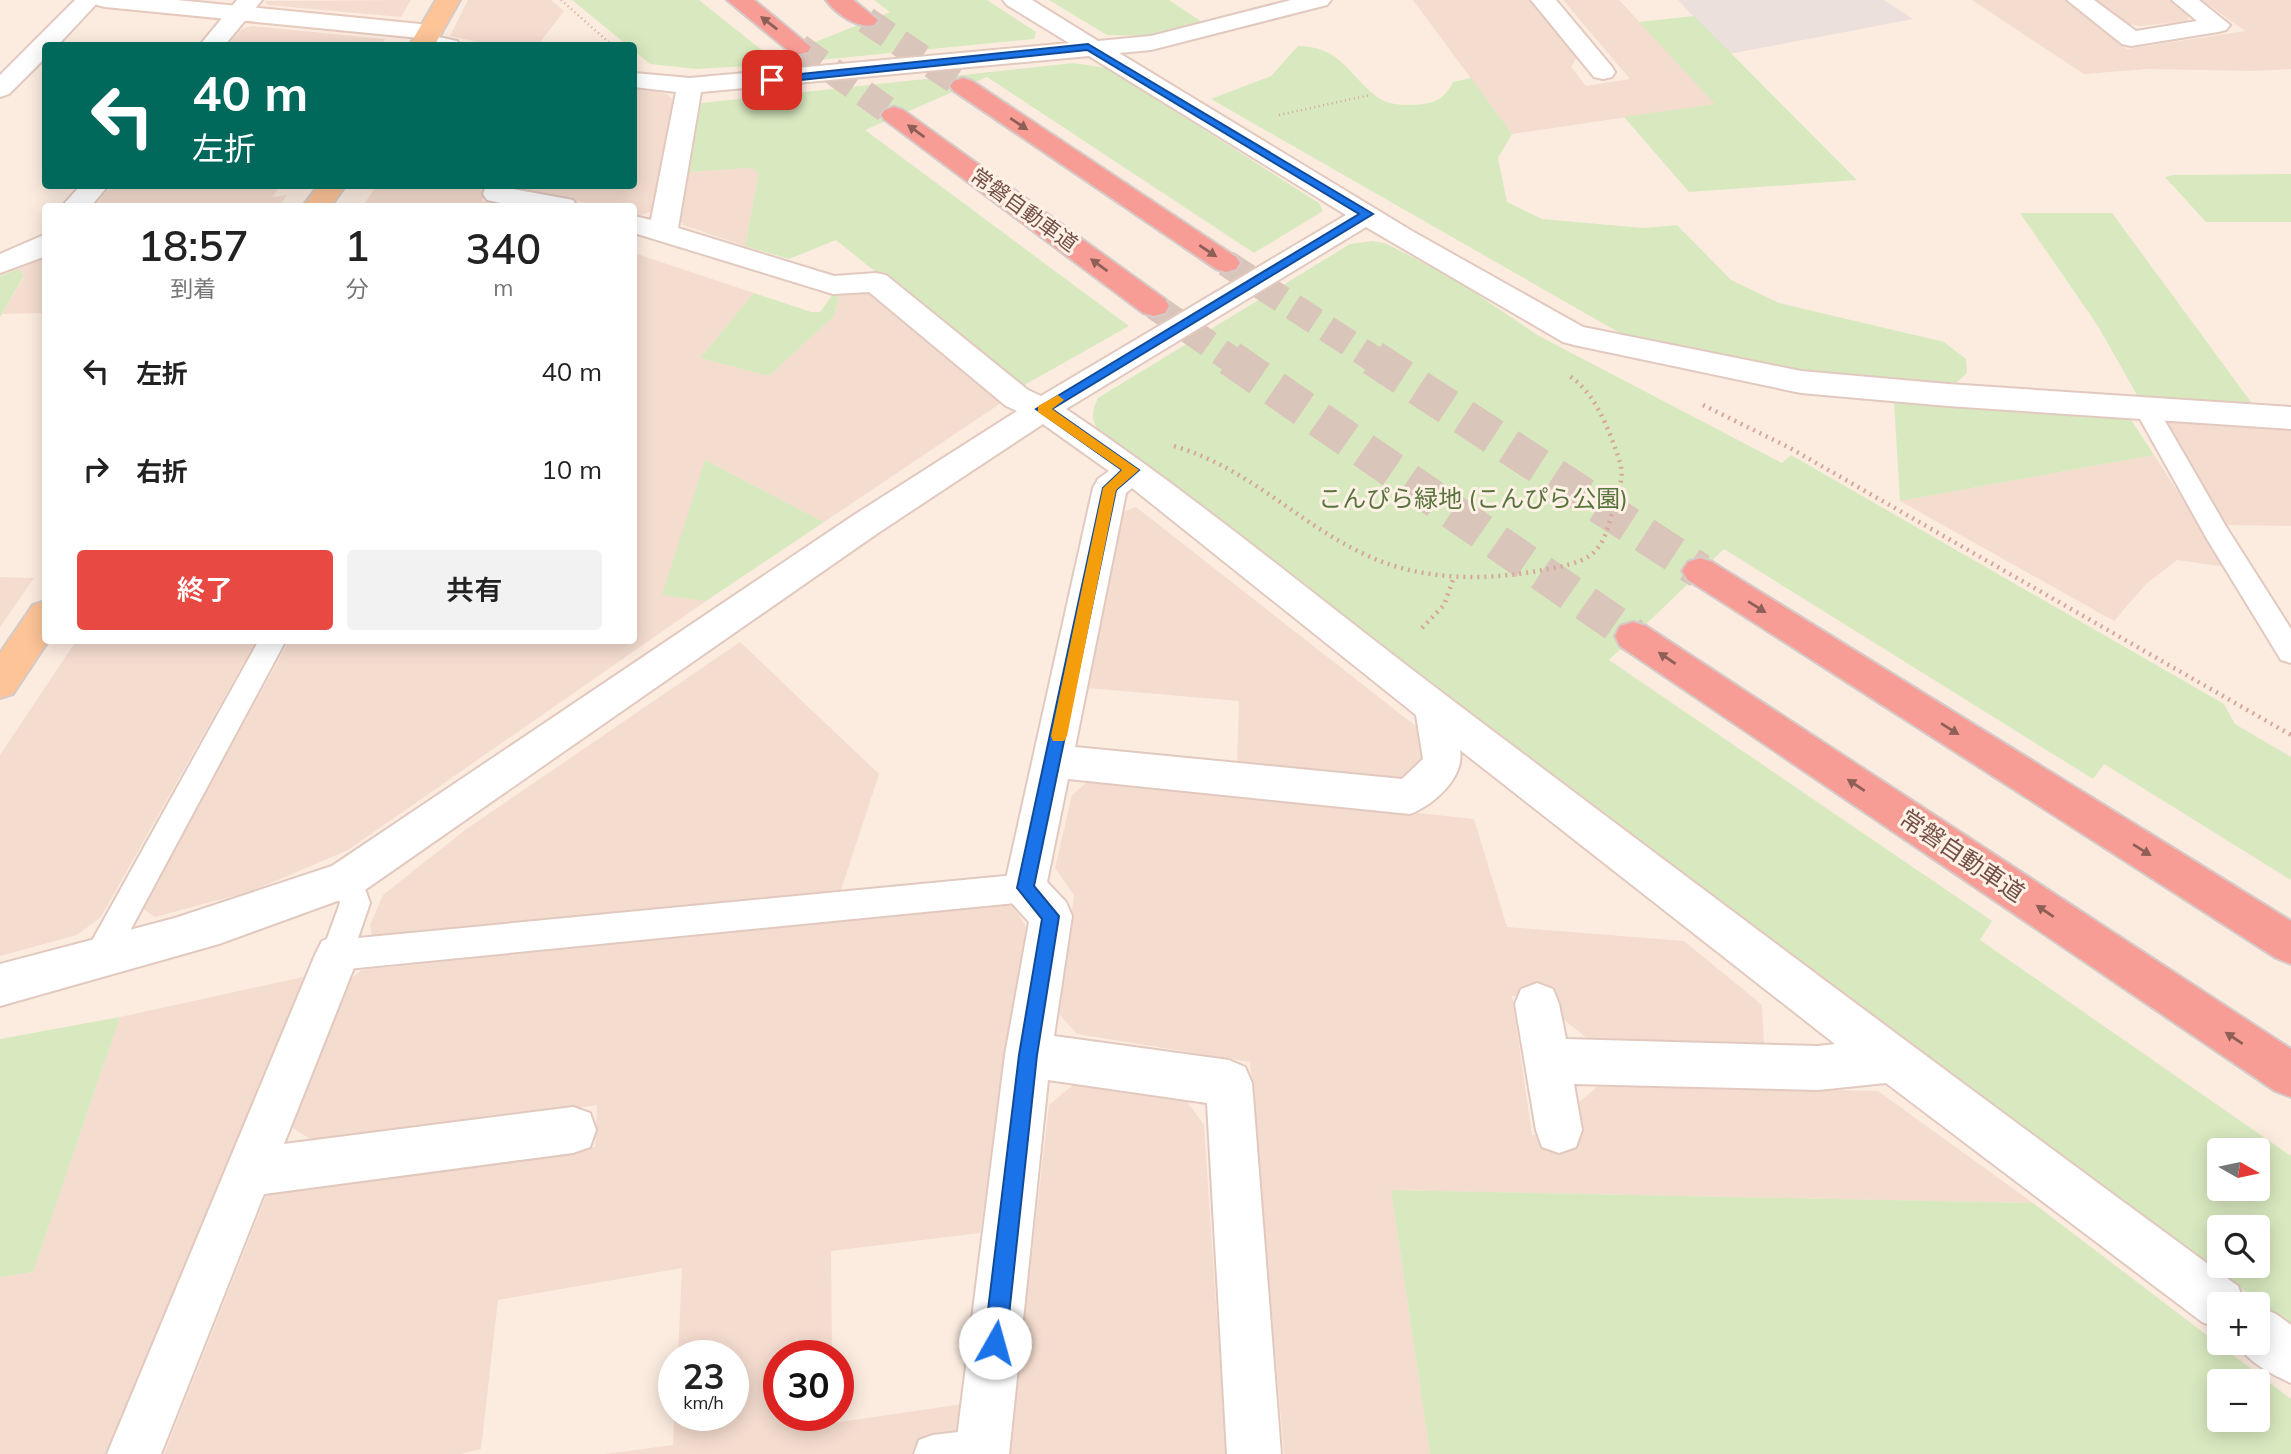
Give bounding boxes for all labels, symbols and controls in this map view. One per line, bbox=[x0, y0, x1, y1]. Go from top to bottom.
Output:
one-way arrow bbox=[760, 17, 778, 31]
pin bbox=[742, 50, 802, 110]
icon: arrive bbox=[753, 61, 791, 99]
text: 40 m bbox=[192, 62, 308, 123]
icon: left bbox=[77, 70, 168, 161]
one-way arrow bbox=[1010, 117, 1028, 131]
one-way arrow bbox=[906, 124, 925, 138]
text: 左折 bbox=[192, 128, 256, 168]
street label: 常磐自動車道 bbox=[966, 162, 1083, 257]
text: 18:57 bbox=[138, 219, 249, 272]
text: 1 bbox=[344, 219, 370, 272]
text: 340 bbox=[466, 222, 541, 275]
one-way arrow bbox=[1199, 244, 1217, 258]
one-way arrow bbox=[1090, 259, 1108, 273]
text: m bbox=[493, 273, 513, 302]
text: 到着 bbox=[170, 274, 216, 303]
text: 分 bbox=[346, 274, 369, 303]
icon: left bbox=[77, 352, 115, 390]
text: 40 m bbox=[541, 355, 602, 388]
text: 左折 bbox=[136, 357, 188, 390]
icon: right bbox=[77, 450, 115, 488]
text: 10 m bbox=[541, 453, 602, 486]
text: 右折 bbox=[136, 455, 188, 488]
park label: こんぴら緑地 (こんぴら公園) bbox=[1318, 483, 1628, 513]
button: 終了 bbox=[77, 550, 333, 630]
button: 共有 bbox=[347, 550, 602, 630]
one-way arrow bbox=[1748, 601, 1767, 614]
one-way arrow bbox=[1658, 651, 1676, 665]
one-way arrow bbox=[1940, 722, 1960, 735]
one-way arrow bbox=[1846, 778, 1866, 791]
street label: 常磐自動車道 bbox=[1894, 802, 2031, 908]
one-way arrow bbox=[2133, 844, 2152, 857]
one-way arrow bbox=[2036, 904, 2054, 918]
one-way arrow bbox=[2224, 1031, 2244, 1044]
north arrow bbox=[2207, 1138, 2270, 1200]
map controls bbox=[2207, 1138, 2270, 1432]
button: search bbox=[2207, 1215, 2270, 1278]
button: + bbox=[2207, 1292, 2270, 1355]
position arrow bbox=[958, 1306, 1032, 1380]
speed limit sign: 30 bbox=[763, 1340, 854, 1431]
text: 23 bbox=[682, 1354, 725, 1398]
button: − bbox=[2207, 1369, 2270, 1432]
text: km/h bbox=[683, 1391, 724, 1414]

